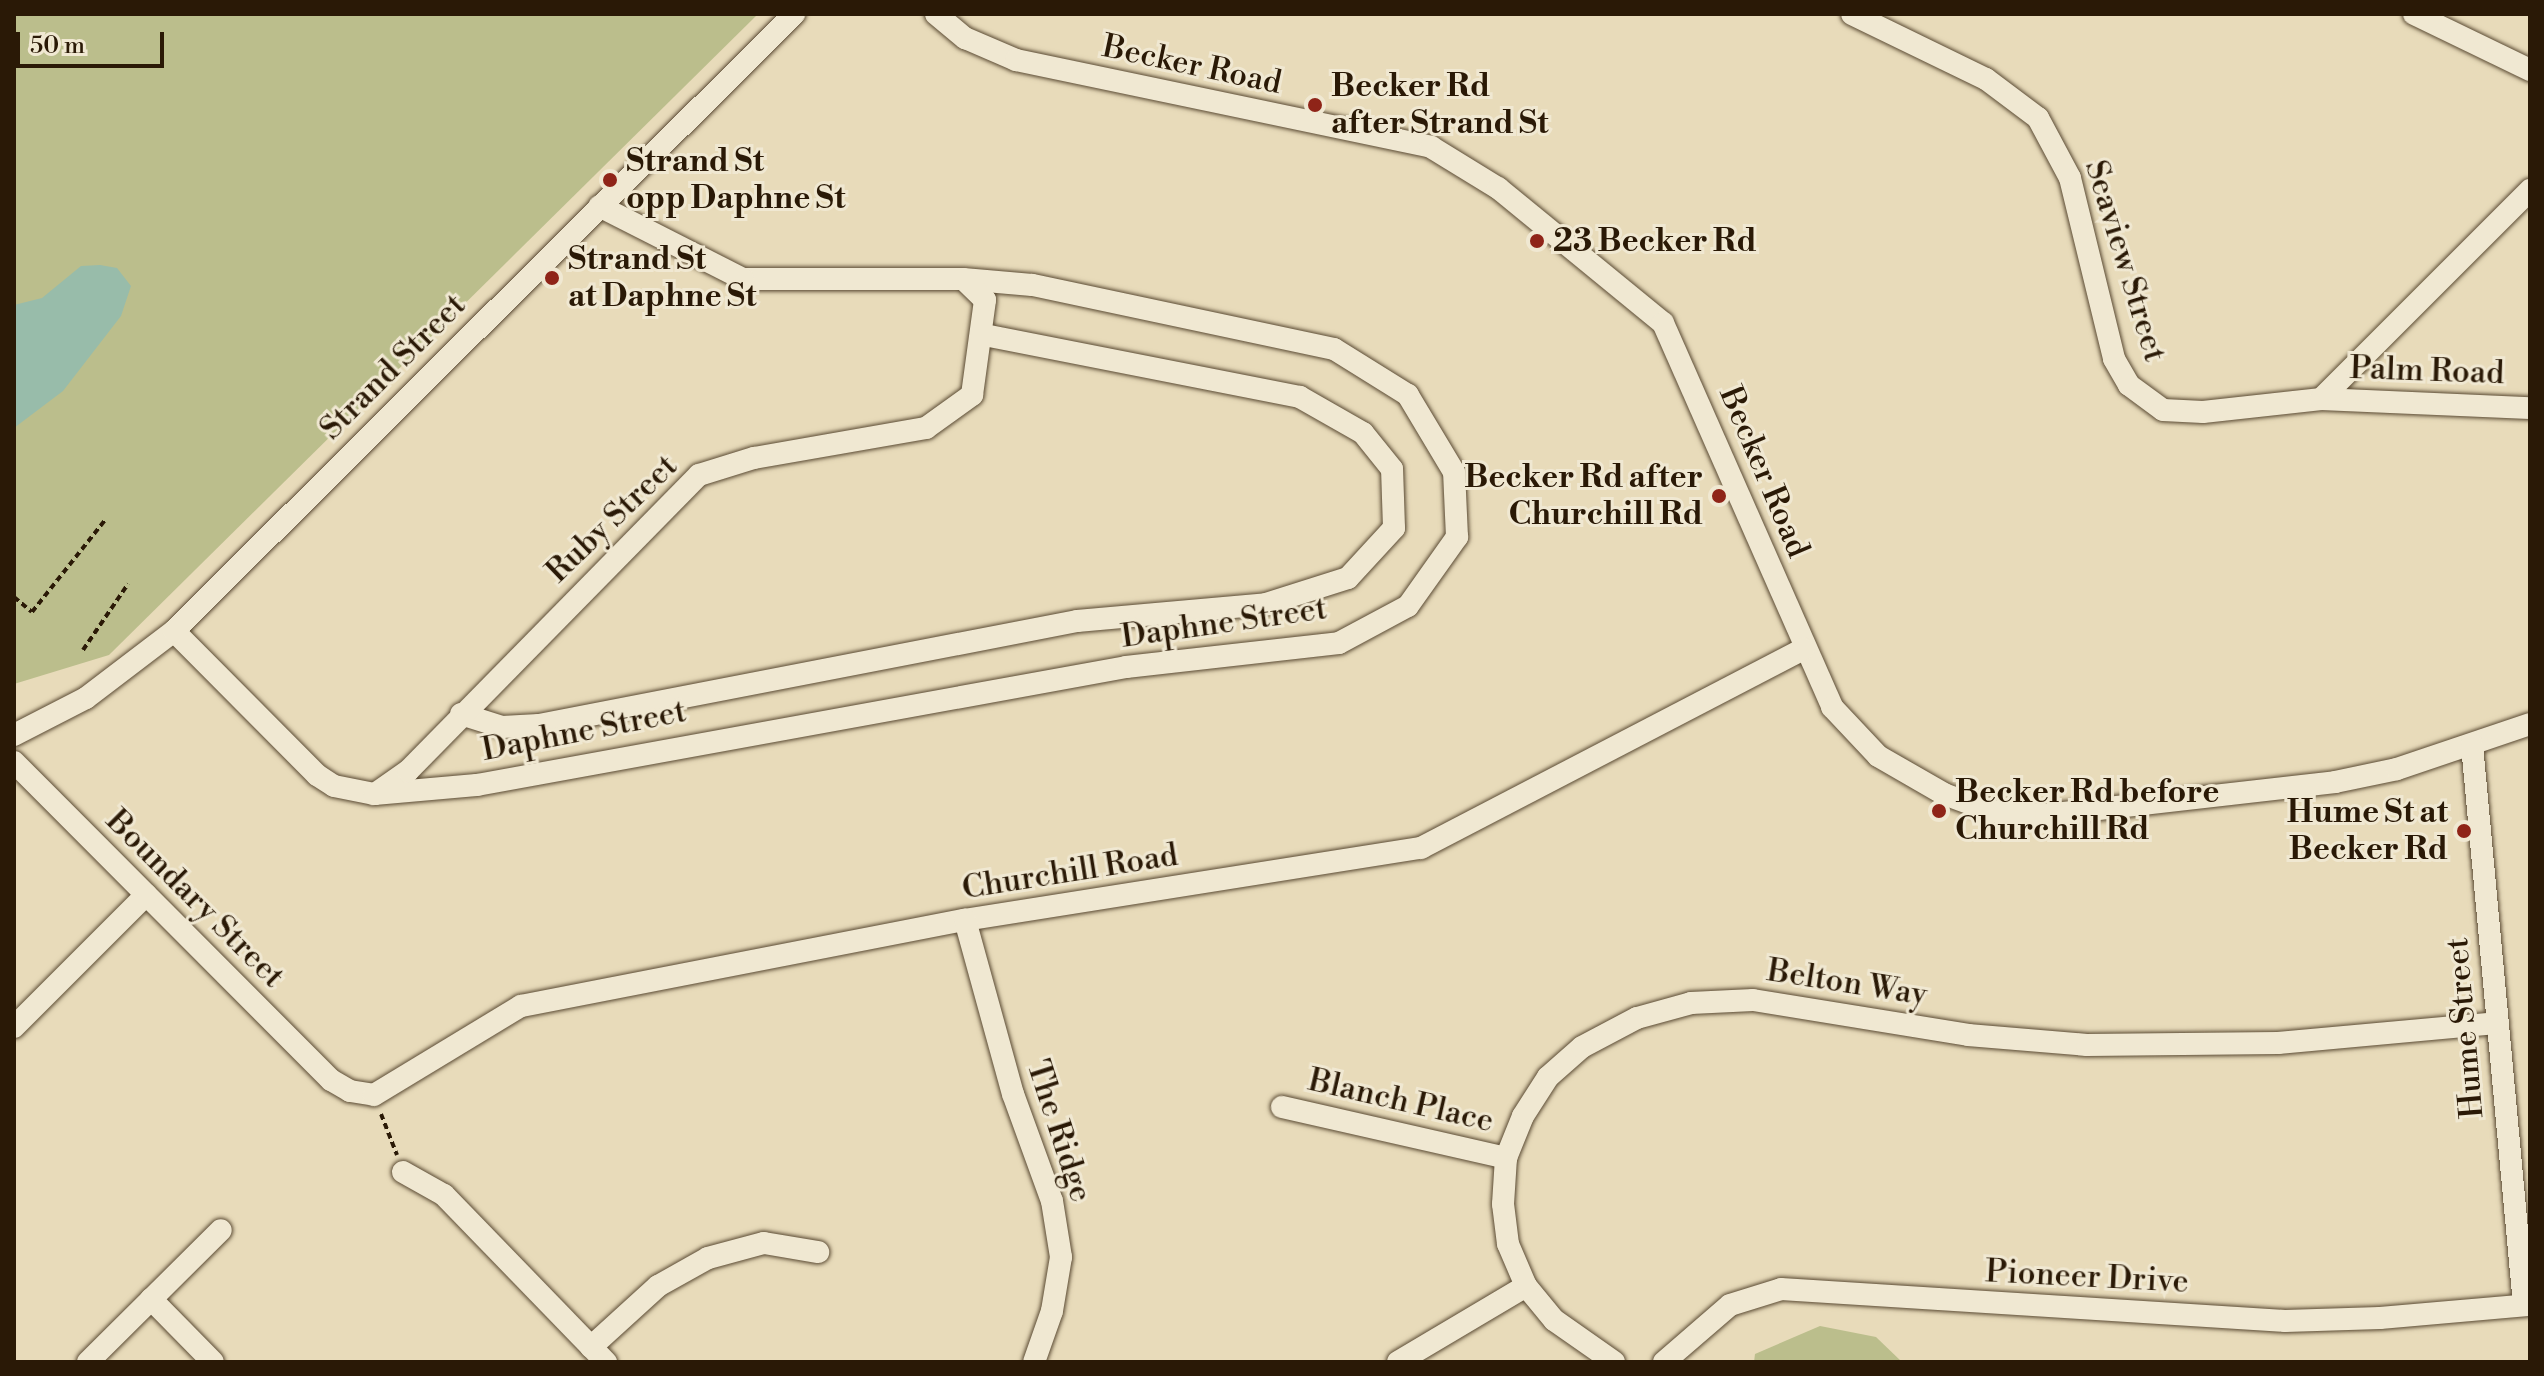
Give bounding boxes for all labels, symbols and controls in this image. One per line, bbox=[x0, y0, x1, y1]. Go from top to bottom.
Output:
scale bar bbox=[20, 16, 168, 66]
street label: Becker Road bbox=[1099, 27, 1285, 103]
text: 50 m bbox=[30, 31, 85, 61]
place label: Becker Rd after Strand St bbox=[1331, 68, 1549, 143]
marker: Becker Rd after Strand St bbox=[1306, 96, 1324, 114]
place label: Strand St opp Daphne St bbox=[626, 143, 845, 218]
street label: Seaview Street bbox=[2076, 156, 2174, 366]
marker: Strand St opp Daphne St bbox=[601, 171, 619, 189]
place label: 23 Becker Rd bbox=[1553, 222, 1757, 260]
marker: 23 Becker Rd bbox=[1528, 232, 1546, 250]
place label: Strand St at Daphne St bbox=[568, 241, 757, 316]
marker: Strand St at Daphne St bbox=[543, 269, 561, 287]
street label: Strand Street bbox=[312, 286, 474, 448]
street label: Palm Road bbox=[2349, 349, 2505, 393]
street label: Becker Road bbox=[1711, 381, 1817, 563]
street label: Ruby Street bbox=[539, 447, 685, 591]
place label: Becker Rd after Churchill Rd bbox=[1464, 459, 1703, 534]
marker: Becker Rd after Churchill Rd bbox=[1710, 487, 1728, 505]
street label: Daphne Street bbox=[1119, 590, 1329, 656]
street label: Daphne Street bbox=[479, 692, 689, 770]
place label: Becker Rd before Churchill Rd bbox=[1955, 774, 2219, 849]
place label: Hume St at Becker Rd bbox=[2287, 794, 2448, 869]
street label: Boundary Street bbox=[98, 802, 292, 996]
marker: Becker Rd before Churchill Rd bbox=[1930, 802, 1948, 820]
marker: Hume St at Becker Rd bbox=[2455, 822, 2473, 840]
street label: Churchill Road bbox=[959, 836, 1181, 908]
street label: Hume Street bbox=[2438, 936, 2492, 1120]
street label: Belton Way bbox=[1764, 951, 1930, 1015]
street label: The Ridge bbox=[1018, 1055, 1100, 1207]
street label: Blanch Place bbox=[1305, 1061, 1497, 1141]
street label: Pioneer Drive bbox=[1984, 1252, 2190, 1302]

